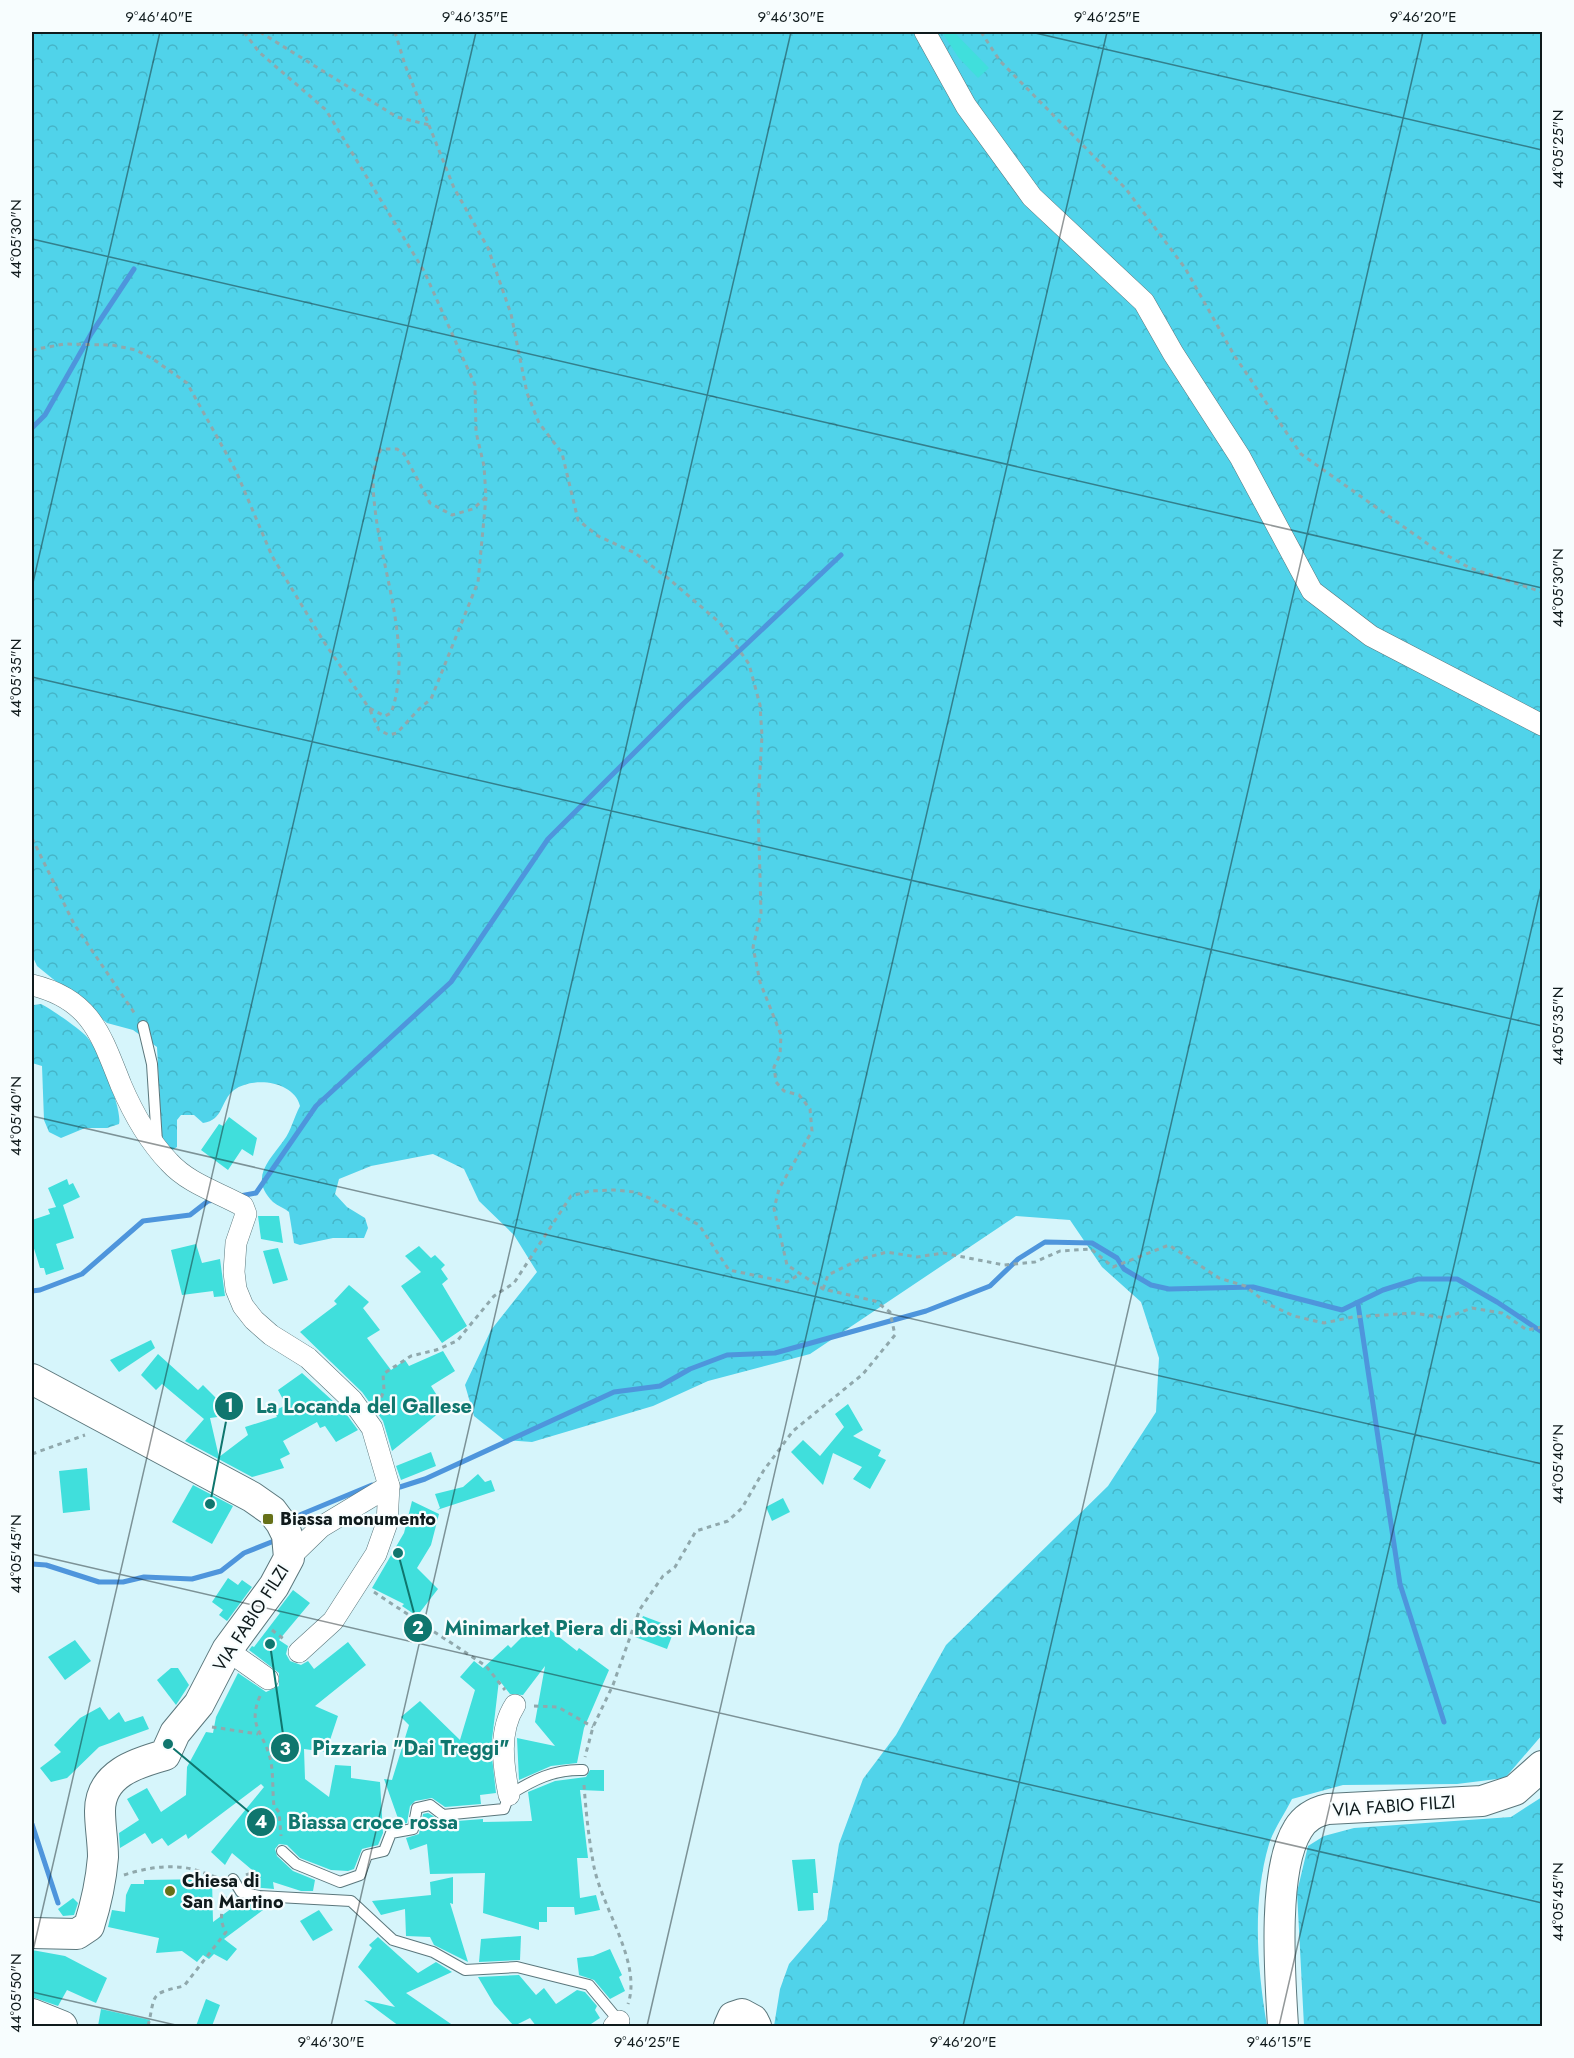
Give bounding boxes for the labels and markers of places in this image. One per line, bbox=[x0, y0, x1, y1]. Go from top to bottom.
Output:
callout: La Locanda del Gallese bbox=[214, 1387, 484, 1425]
place label: Biassa monumento bbox=[280, 1506, 436, 1532]
marker: Biassa monumento bbox=[261, 1512, 275, 1526]
callout: Minimarket Piera di Rossi Monica bbox=[403, 1609, 768, 1647]
callout: Pizzaria "Dai Treggi" bbox=[270, 1729, 521, 1767]
callout: Biassa croce rossa bbox=[246, 1803, 470, 1841]
place label: Chiesa di San Martino bbox=[182, 1868, 284, 1915]
marker: Chiesa di San Martino bbox=[163, 1884, 177, 1898]

